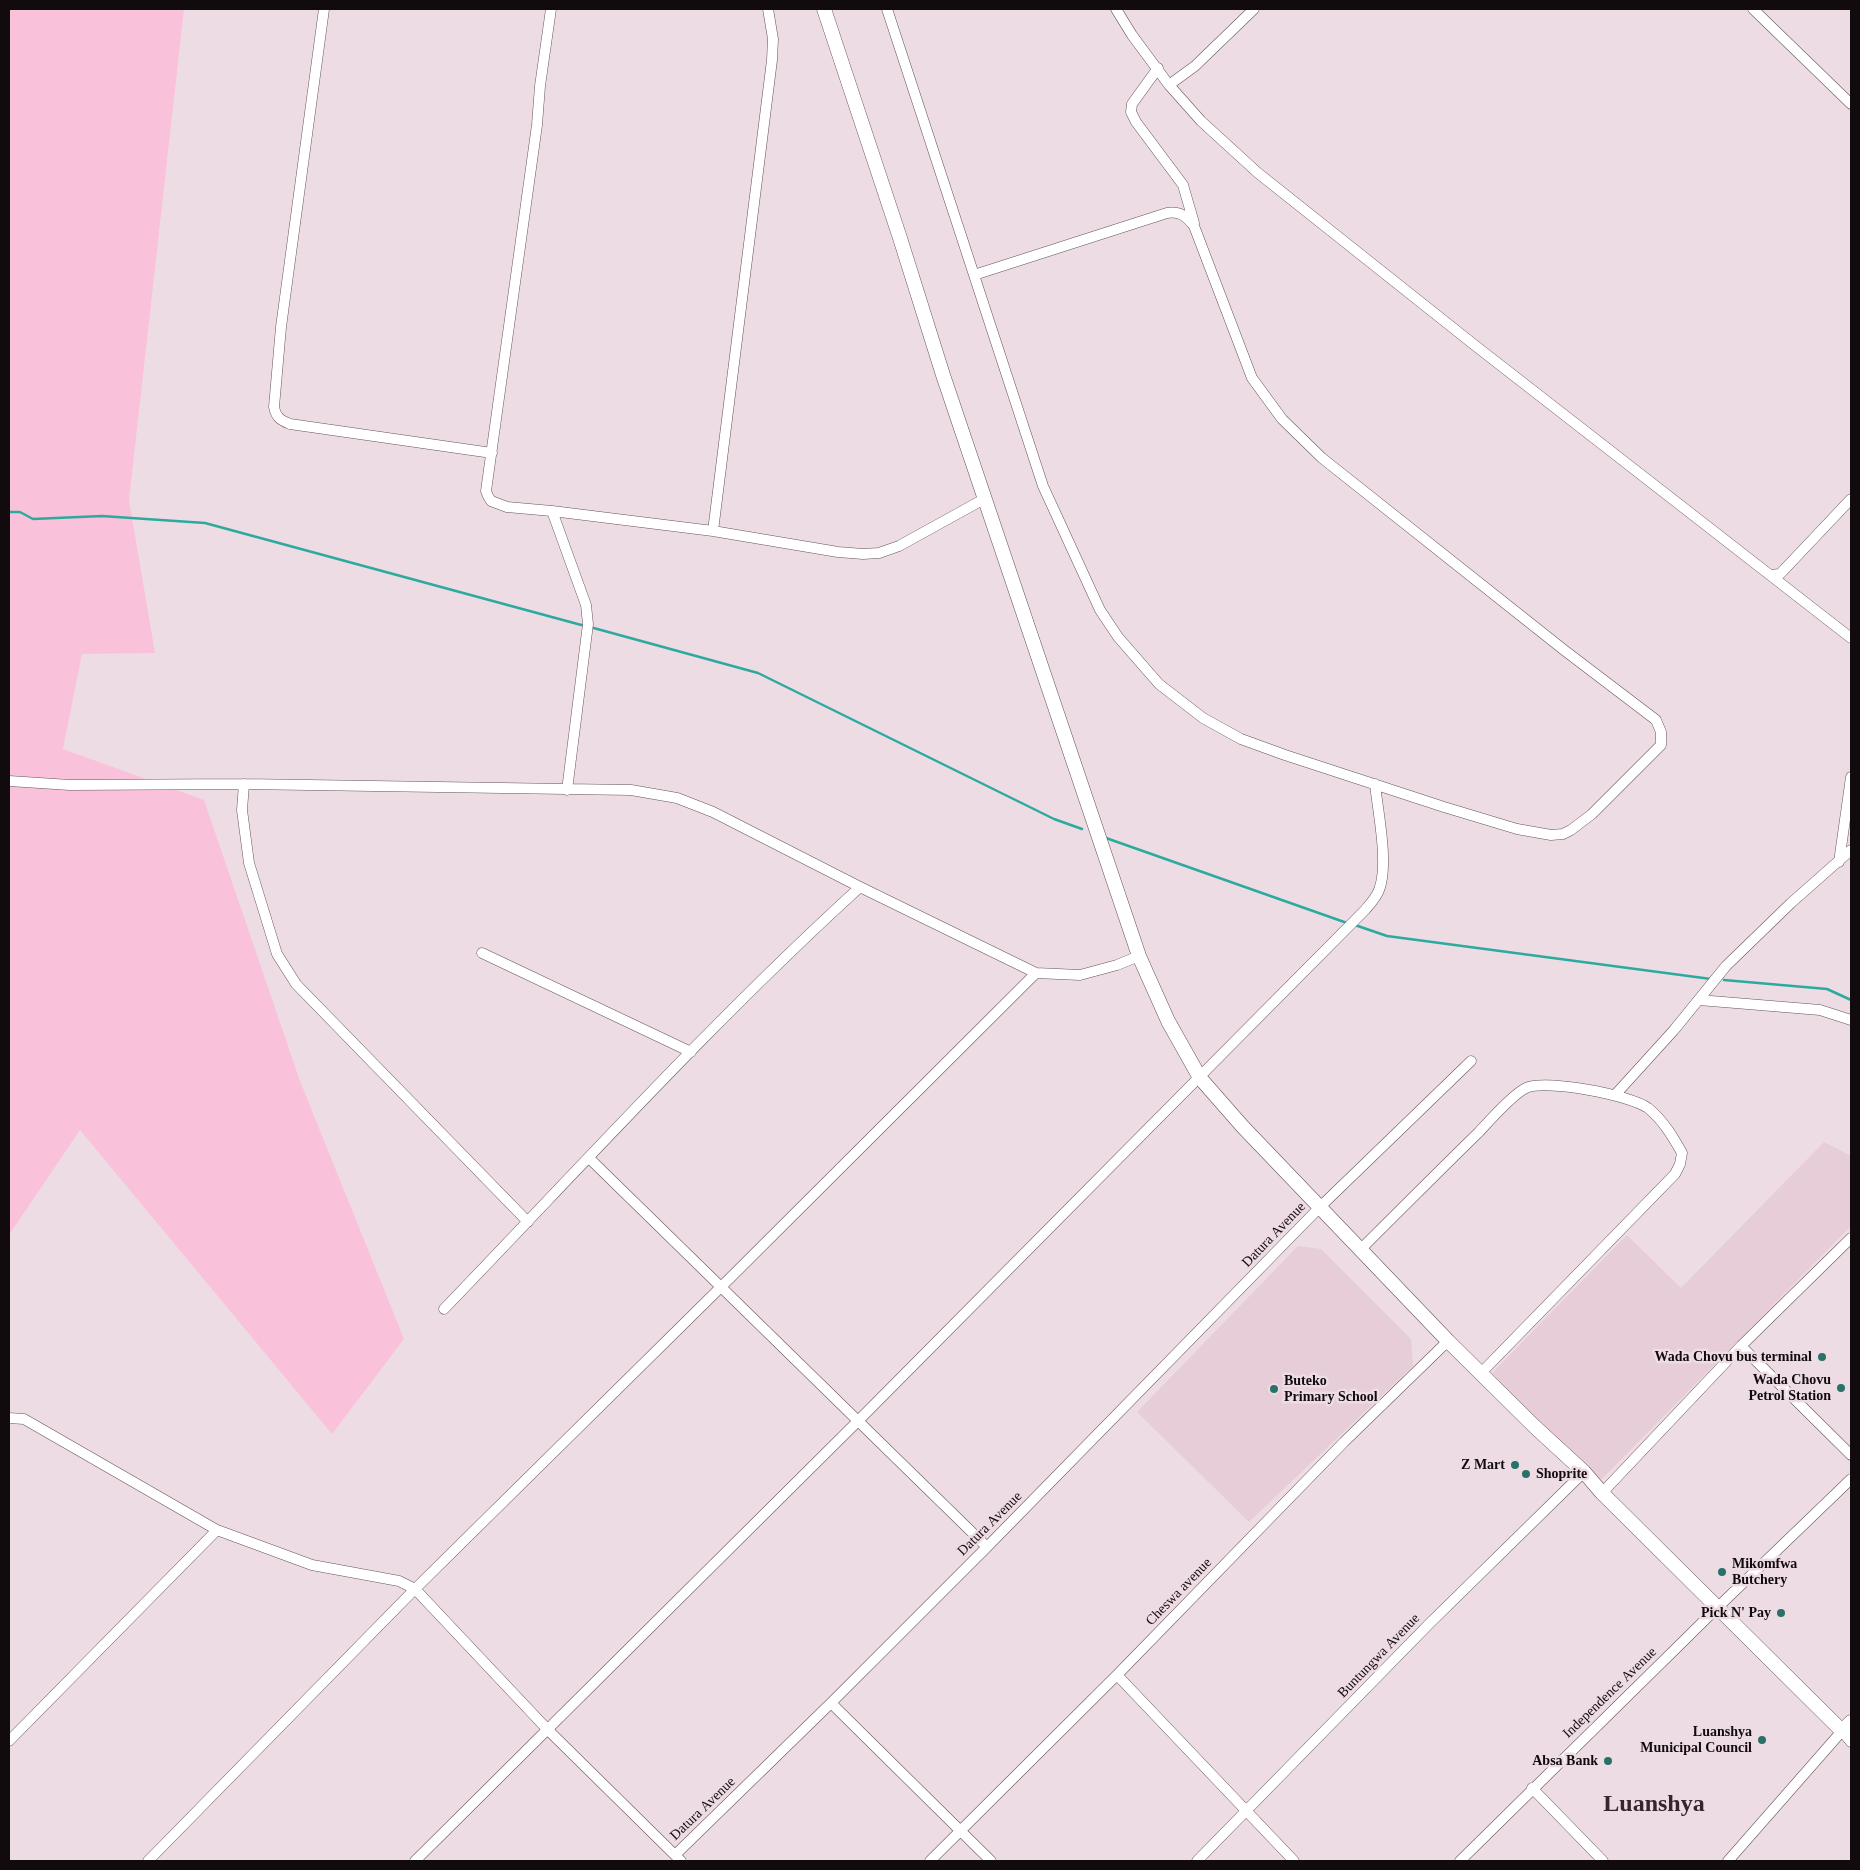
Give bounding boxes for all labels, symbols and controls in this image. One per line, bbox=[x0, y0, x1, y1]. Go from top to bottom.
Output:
street label: Datura Avenue bbox=[1239, 1199, 1309, 1271]
place label: Wada Chovu bus terminal bbox=[1654, 1349, 1812, 1365]
marker: Wada Chovu bus terminal bbox=[1816, 1351, 1828, 1363]
place label: Wada Chovu Petrol Station bbox=[1748, 1372, 1831, 1404]
place label: Buteko Primary School bbox=[1284, 1373, 1378, 1405]
marker: Wada Chovu Petrol Station bbox=[1835, 1382, 1847, 1394]
marker: Buteko Primary School bbox=[1268, 1383, 1280, 1395]
place label: Z Mart bbox=[1461, 1457, 1505, 1473]
marker: Z Mart bbox=[1509, 1459, 1521, 1471]
place label: Shoprite bbox=[1536, 1466, 1587, 1482]
marker: Shoprite bbox=[1520, 1468, 1532, 1480]
street label: Datura Avenue bbox=[954, 1488, 1026, 1560]
street label: Cheswa avenue bbox=[1143, 1555, 1215, 1629]
place label: Mikomfwa Butchery bbox=[1732, 1556, 1797, 1588]
marker: Mikomfwa Butchery bbox=[1716, 1566, 1728, 1578]
place label: Pick N' Pay bbox=[1701, 1605, 1771, 1621]
marker: Pick N' Pay bbox=[1775, 1607, 1787, 1619]
street label: Buntungwa Avenue bbox=[1335, 1610, 1423, 1702]
street label: Independence Avenue bbox=[1560, 1644, 1660, 1742]
place label: Luanshya Municipal Council bbox=[1640, 1724, 1752, 1756]
marker: Luanshya Municipal Council bbox=[1756, 1734, 1768, 1746]
place label: Absa Bank bbox=[1532, 1753, 1598, 1769]
marker: Absa Bank bbox=[1602, 1755, 1614, 1767]
street label: Datura Avenue bbox=[667, 1774, 739, 1844]
district label: Luanshya bbox=[1603, 1791, 1705, 1819]

